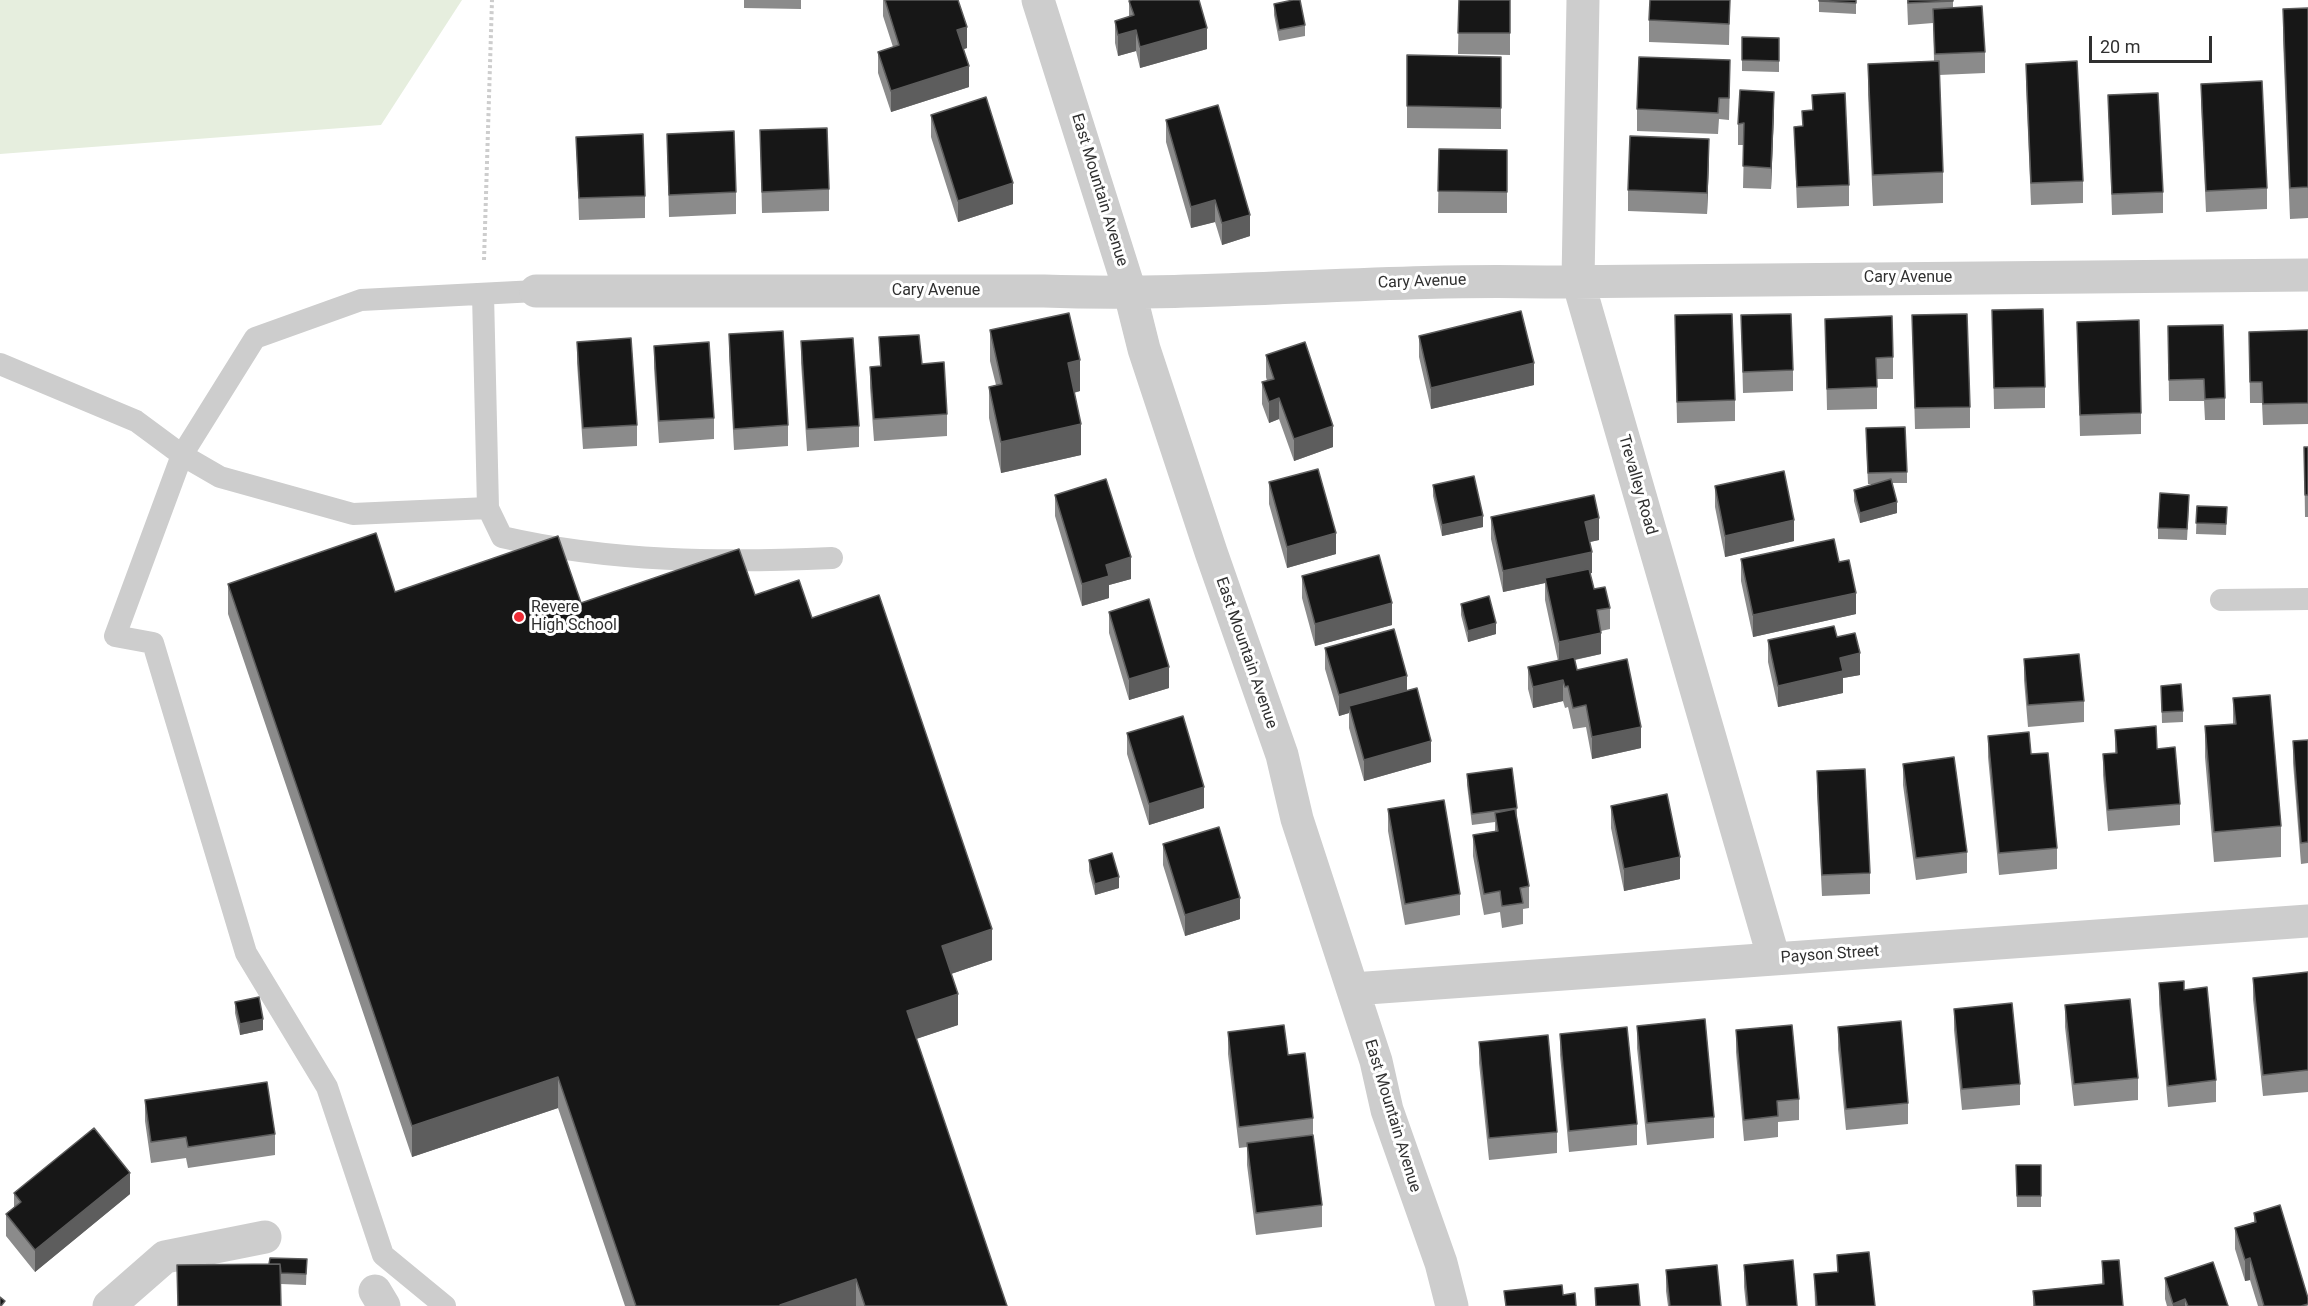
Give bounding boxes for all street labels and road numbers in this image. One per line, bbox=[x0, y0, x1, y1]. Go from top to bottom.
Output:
street label: East Mountain Avenue bbox=[1067, 111, 1131, 269]
street label: Cary Avenue bbox=[1864, 268, 1952, 288]
street label: Cary Avenue bbox=[1377, 271, 1467, 293]
street label: Cary Avenue bbox=[892, 281, 980, 301]
street label: Trevalley Road bbox=[1614, 433, 1660, 537]
street label: East Mountain Avenue bbox=[1211, 575, 1281, 731]
street label: Payson Street bbox=[1780, 942, 1880, 968]
street label: East Mountain Avenue bbox=[1360, 1037, 1424, 1195]

